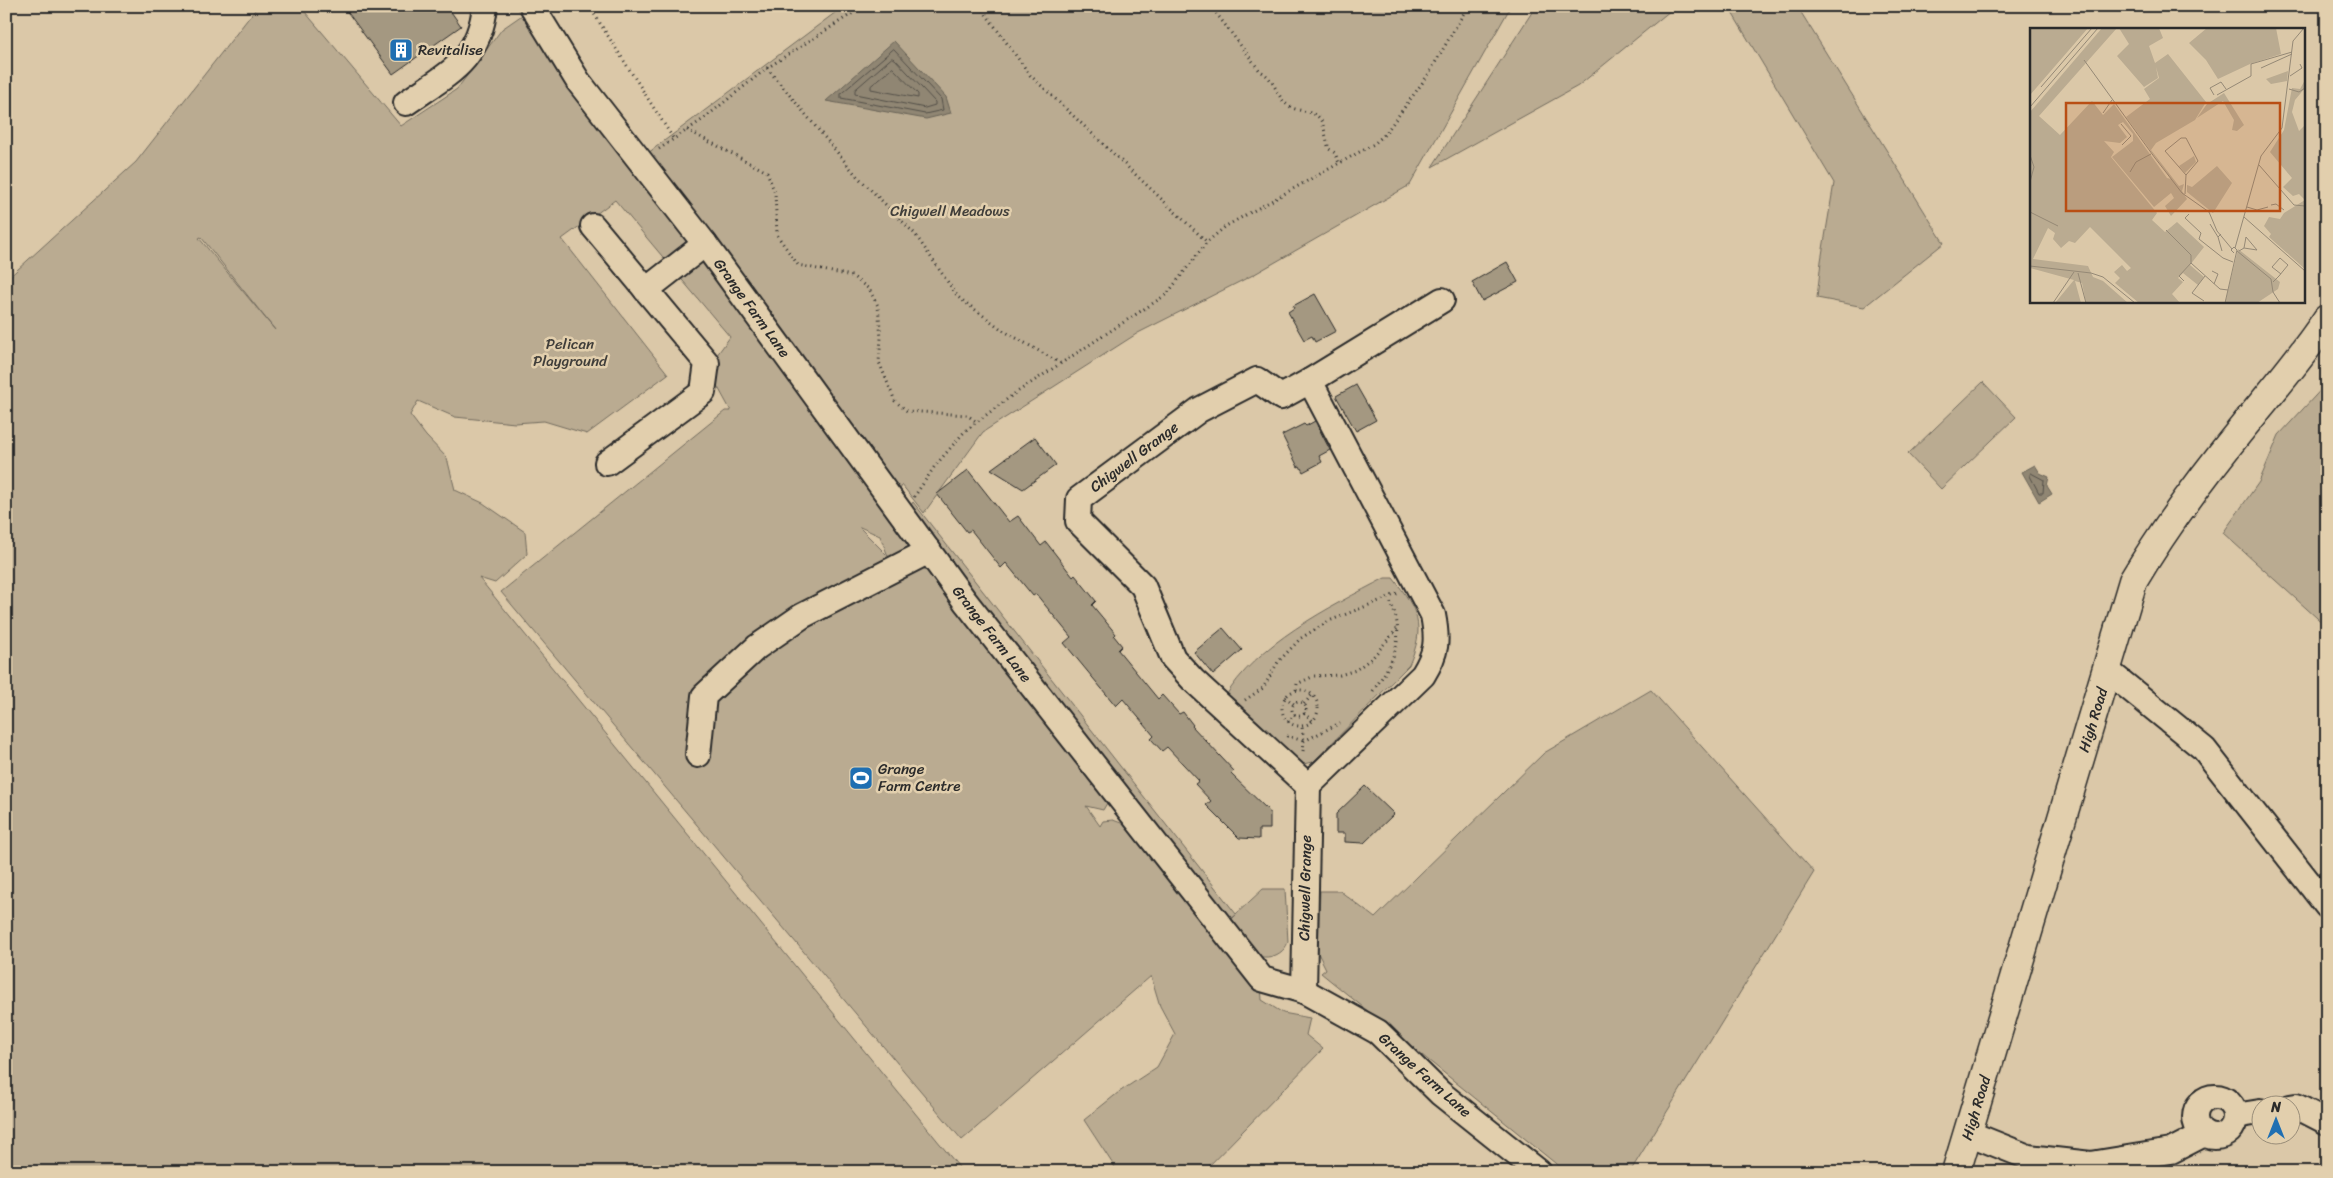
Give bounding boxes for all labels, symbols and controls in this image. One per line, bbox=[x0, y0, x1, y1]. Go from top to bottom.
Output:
inset map bbox=[2030, 28, 2306, 302]
building icon: Revitalise bbox=[388, 37, 414, 63]
place label: Revitalise bbox=[418, 37, 483, 63]
park label: Chigwell Meadows bbox=[890, 198, 1010, 224]
street label: Grange Farm Lane bbox=[707, 253, 797, 364]
park label: Pelican Playground bbox=[533, 331, 608, 374]
street label: Chigwell Grange bbox=[1084, 415, 1184, 499]
street label: Grange Farm Lane bbox=[945, 580, 1039, 689]
street label: High Road bbox=[2071, 683, 2115, 755]
place label: Grange Farm Centre bbox=[878, 756, 960, 799]
sports icon: Grange Farm Centre bbox=[848, 765, 874, 791]
street label: Chigwell Grange bbox=[1291, 835, 1319, 941]
street label: Grange Farm Lane bbox=[1372, 1026, 1478, 1124]
street label: High Road bbox=[1954, 1071, 1998, 1143]
text: N bbox=[2270, 1095, 2281, 1120]
north arrow bbox=[2250, 1096, 2300, 1146]

